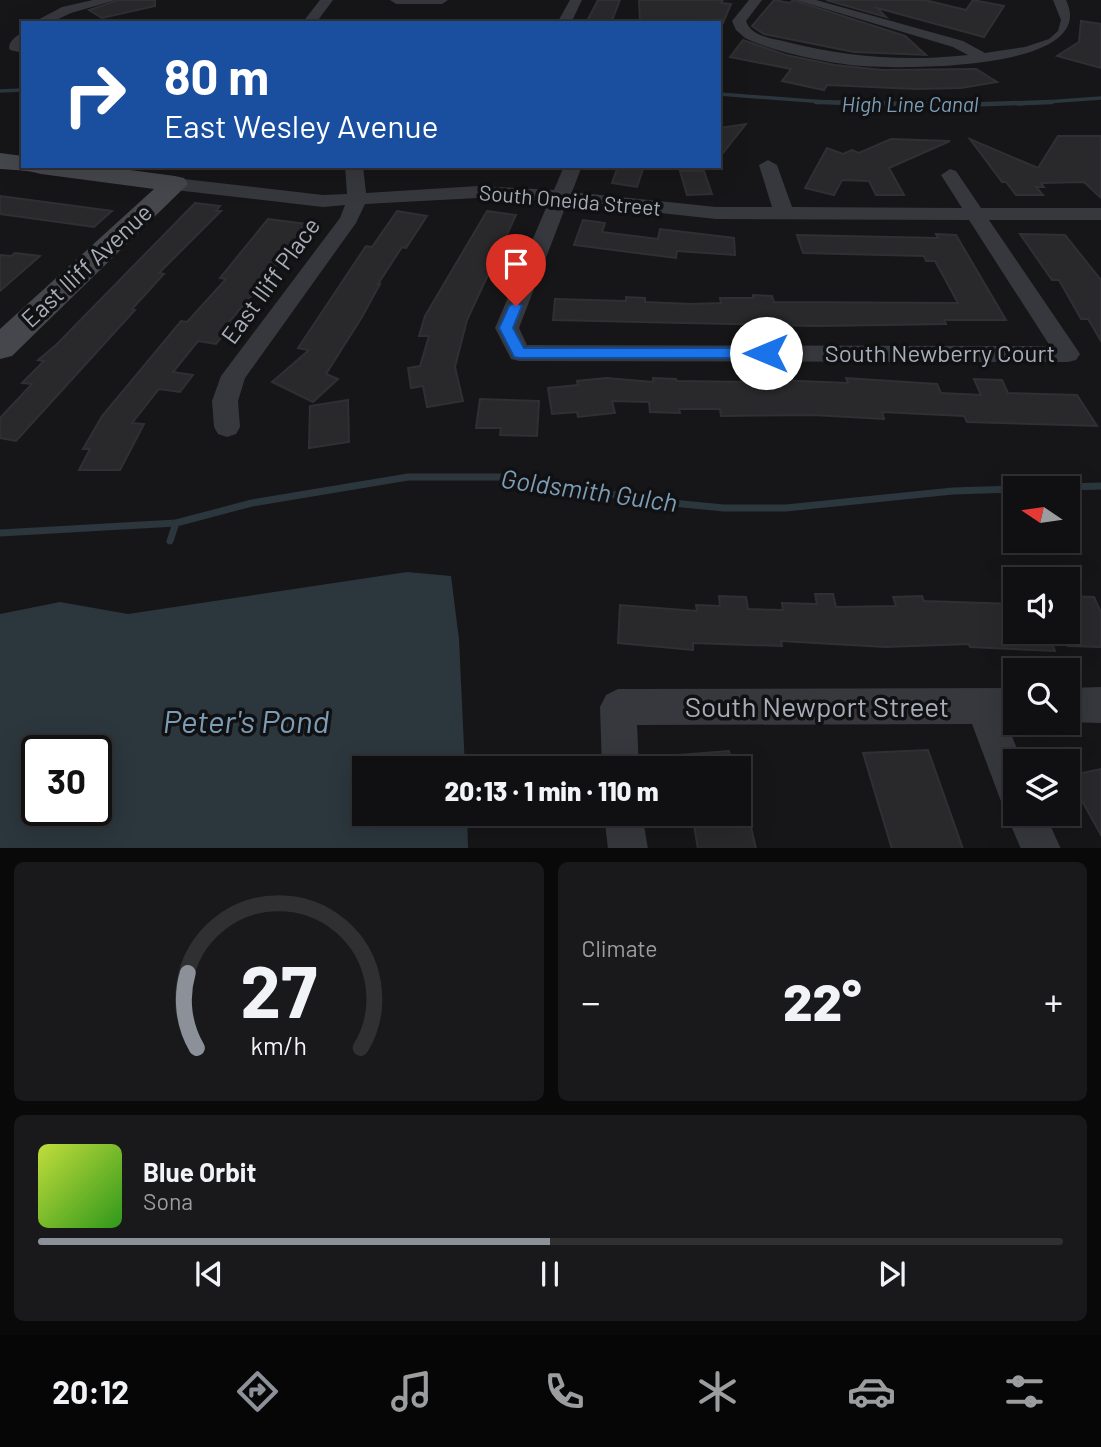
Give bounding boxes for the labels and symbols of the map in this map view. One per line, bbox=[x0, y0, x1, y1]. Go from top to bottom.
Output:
water label: High Line Canal bbox=[841, 91, 979, 116]
street label: South Oneida Street bbox=[478, 179, 662, 220]
street label: East Iliff Avenue bbox=[15, 197, 157, 333]
street label: East Iliff Place bbox=[214, 211, 325, 349]
pin bbox=[486, 234, 546, 306]
position arrow bbox=[729, 316, 803, 390]
street label: South Newberry Court bbox=[825, 338, 1055, 367]
water label: Goldsmith Gulch bbox=[499, 462, 679, 517]
north arrow bbox=[1003, 476, 1080, 553]
street label: South Newport Street bbox=[685, 689, 949, 723]
water label: Peter's Pond bbox=[163, 701, 329, 739]
speed limit sign: 30 bbox=[21, 735, 112, 826]

